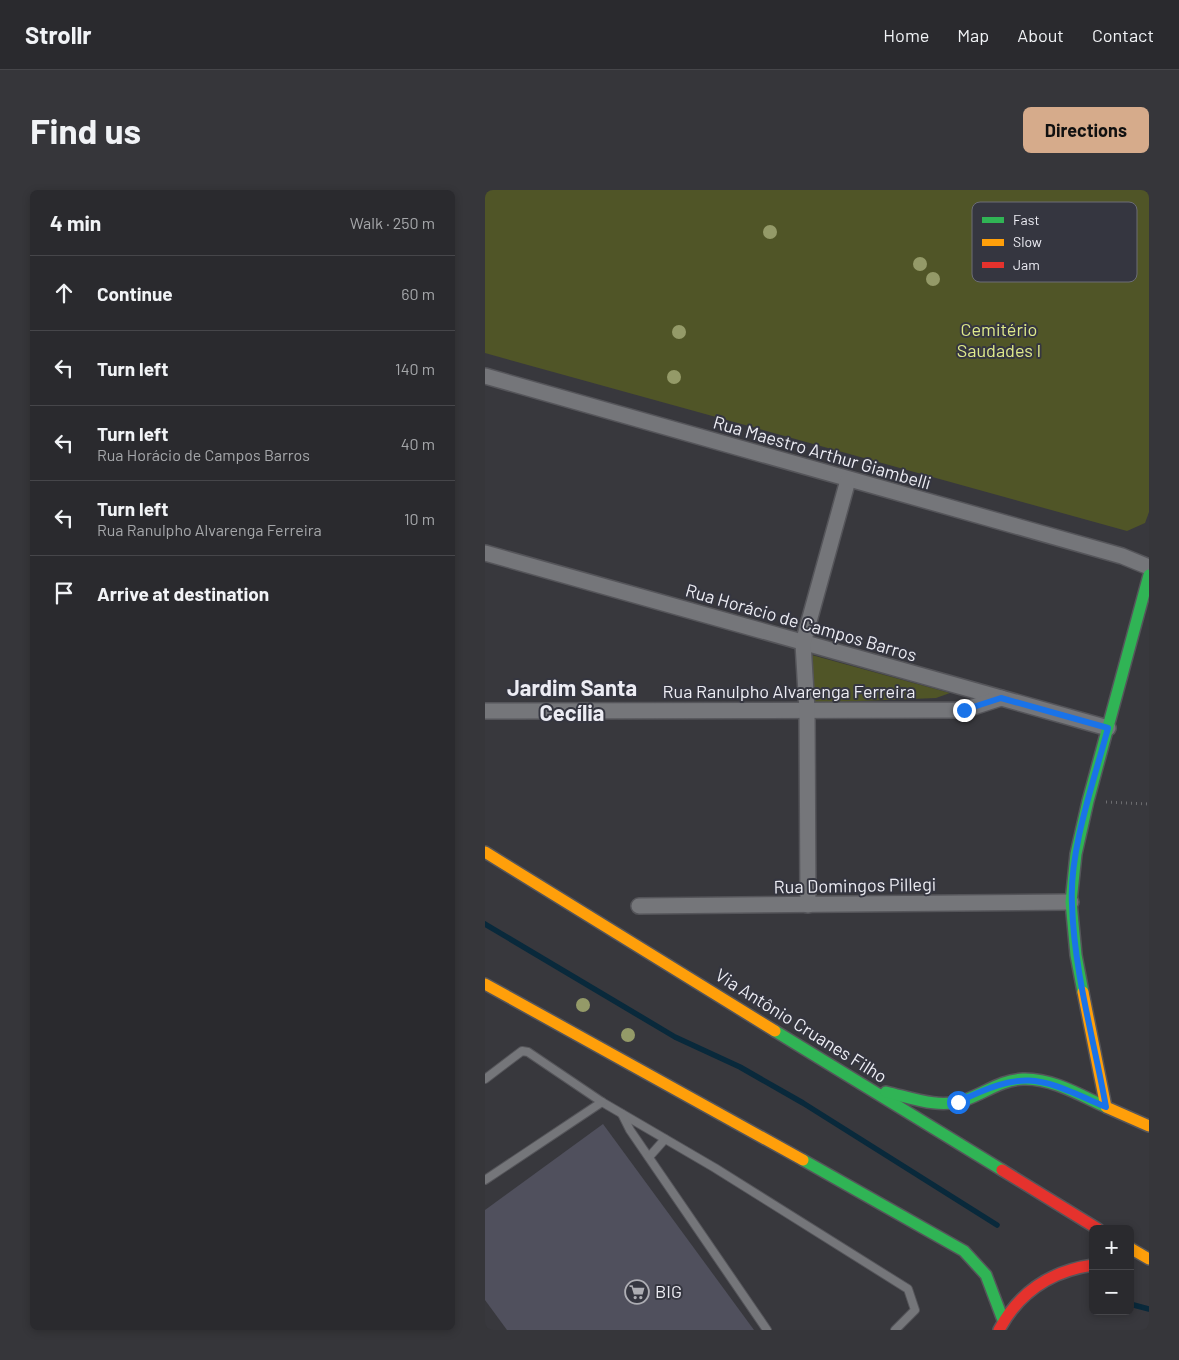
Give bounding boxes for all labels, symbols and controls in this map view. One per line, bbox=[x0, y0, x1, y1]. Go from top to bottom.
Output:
text: Strollr bbox=[25, 20, 92, 49]
text: Home bbox=[883, 24, 929, 46]
text: Map bbox=[957, 24, 989, 46]
text: About bbox=[1017, 24, 1064, 46]
text: Contact bbox=[1092, 24, 1154, 46]
button: Directions bbox=[1023, 107, 1149, 153]
text: Find us bbox=[30, 109, 141, 151]
legend bbox=[972, 202, 1137, 282]
text: 4 min bbox=[50, 210, 101, 235]
text: Fast bbox=[1013, 211, 1039, 228]
text: Walk · 250 m bbox=[350, 213, 435, 232]
text: Slow bbox=[1013, 233, 1042, 250]
text: Jam bbox=[1013, 256, 1040, 273]
icon: ahead bbox=[50, 279, 78, 307]
text: Continue bbox=[97, 282, 173, 305]
text: 60 m bbox=[401, 284, 435, 303]
park label: Cemitério Saudades I bbox=[957, 318, 1041, 361]
icon: left bbox=[50, 354, 78, 382]
text: Turn left bbox=[97, 357, 168, 380]
text: 140 m bbox=[395, 359, 435, 378]
street label: Rua Maestro Arthur Giambelli bbox=[711, 410, 934, 494]
text: Turn left bbox=[97, 422, 168, 445]
icon: left bbox=[50, 429, 78, 457]
text: 40 m bbox=[401, 434, 435, 453]
text: Rua Horácio de Campos Barros bbox=[97, 445, 310, 464]
text: Turn left bbox=[97, 497, 168, 520]
icon: left bbox=[50, 504, 78, 532]
text: 10 m bbox=[404, 509, 435, 528]
text: Rua Ranulpho Alvarenga Ferreira bbox=[97, 520, 322, 539]
street label: Rua Horácio de Campos Barros bbox=[683, 578, 919, 666]
icon: arrive bbox=[50, 579, 78, 607]
text: Arrive at destination bbox=[97, 582, 269, 605]
district label: Jardim Santa Cecília bbox=[507, 674, 637, 725]
street label: Rua Ranulpho Alvarenga Ferreira bbox=[663, 680, 915, 702]
route end bbox=[953, 699, 976, 722]
street label: Rua Domingos Pillegi bbox=[773, 873, 936, 897]
street label: Via Antônio Cruanes Filho bbox=[712, 963, 891, 1087]
route start bbox=[947, 1091, 970, 1114]
map controls bbox=[1089, 1225, 1134, 1315]
button: + bbox=[1089, 1225, 1134, 1270]
button: − bbox=[1089, 1270, 1134, 1315]
supermarket icon: BIG bbox=[624, 1279, 650, 1305]
place label: BIG bbox=[655, 1280, 682, 1302]

